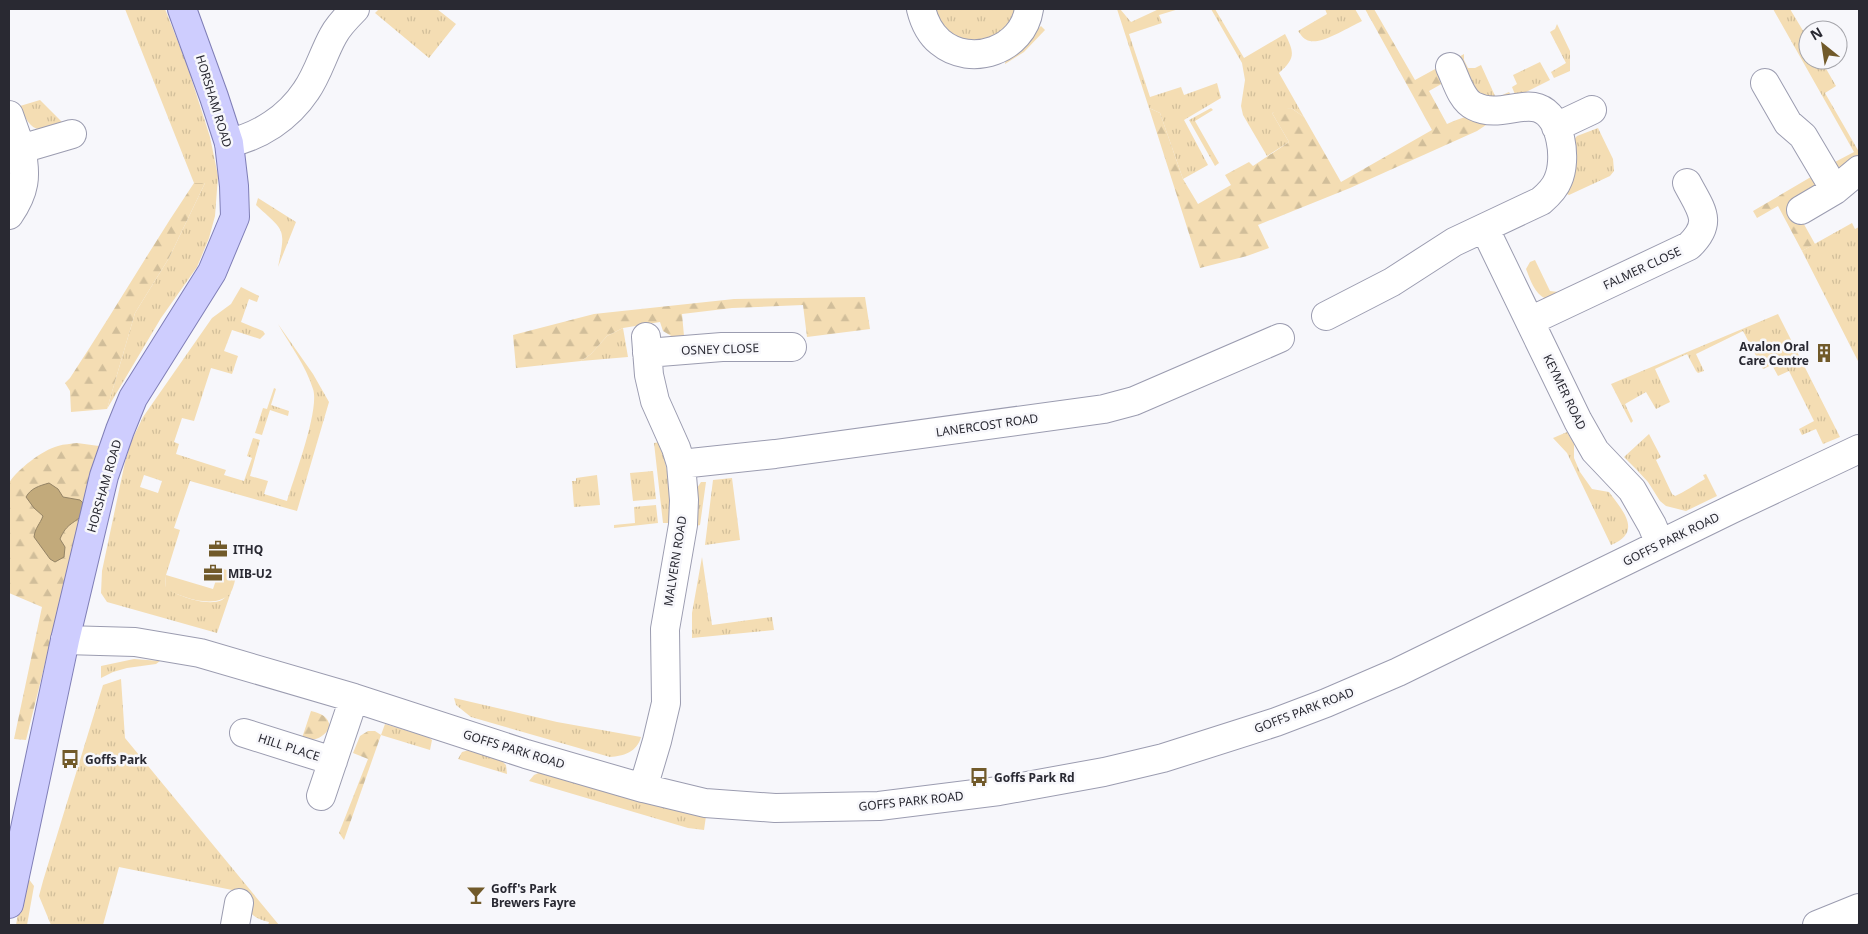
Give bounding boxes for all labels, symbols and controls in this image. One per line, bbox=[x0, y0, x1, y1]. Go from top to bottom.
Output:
north arrow bbox=[1798, 20, 1848, 70]
text: N bbox=[1807, 22, 1826, 44]
street label: HORSHAM ROAD bbox=[192, 53, 236, 150]
street label: FALMER CLOSE bbox=[1600, 242, 1684, 294]
place label: Avalon Oral Care Centre bbox=[1739, 338, 1809, 369]
street label: OSNEY CLOSE bbox=[681, 339, 759, 359]
building icon: Avalon Oral Care Centre bbox=[1813, 342, 1835, 364]
street label: KEYMER ROAD bbox=[1539, 351, 1591, 433]
street label: LANERCOST ROAD bbox=[935, 409, 1040, 441]
street label: HORSHAM ROAD bbox=[83, 437, 125, 534]
street label: GOFFS PARK ROAD bbox=[1620, 508, 1722, 570]
street label: MALVERN ROAD bbox=[659, 514, 691, 607]
office icon: ITHQ bbox=[207, 538, 229, 560]
place label: ITHQ bbox=[233, 541, 263, 558]
office icon: MIB-U2 bbox=[202, 562, 224, 584]
place label: MIB-U2 bbox=[228, 565, 272, 582]
street label: GOFFS PARK ROAD bbox=[1252, 683, 1357, 737]
street label: GOFFS PARK ROAD bbox=[461, 725, 567, 773]
street label: HILL PLACE bbox=[256, 729, 322, 765]
bus stop icon: Goffs Park bbox=[59, 748, 81, 770]
place label: Goffs Park bbox=[85, 751, 148, 768]
bus stop icon: Goffs Park Rd bbox=[968, 766, 990, 788]
place label: Goffs Park Rd bbox=[994, 769, 1075, 786]
street label: GOFFS PARK ROAD bbox=[858, 787, 965, 815]
place label: Goff's Park Brewers Fayre bbox=[491, 880, 576, 911]
bar icon: Goff's Park Brewers Fayre bbox=[465, 884, 487, 906]

